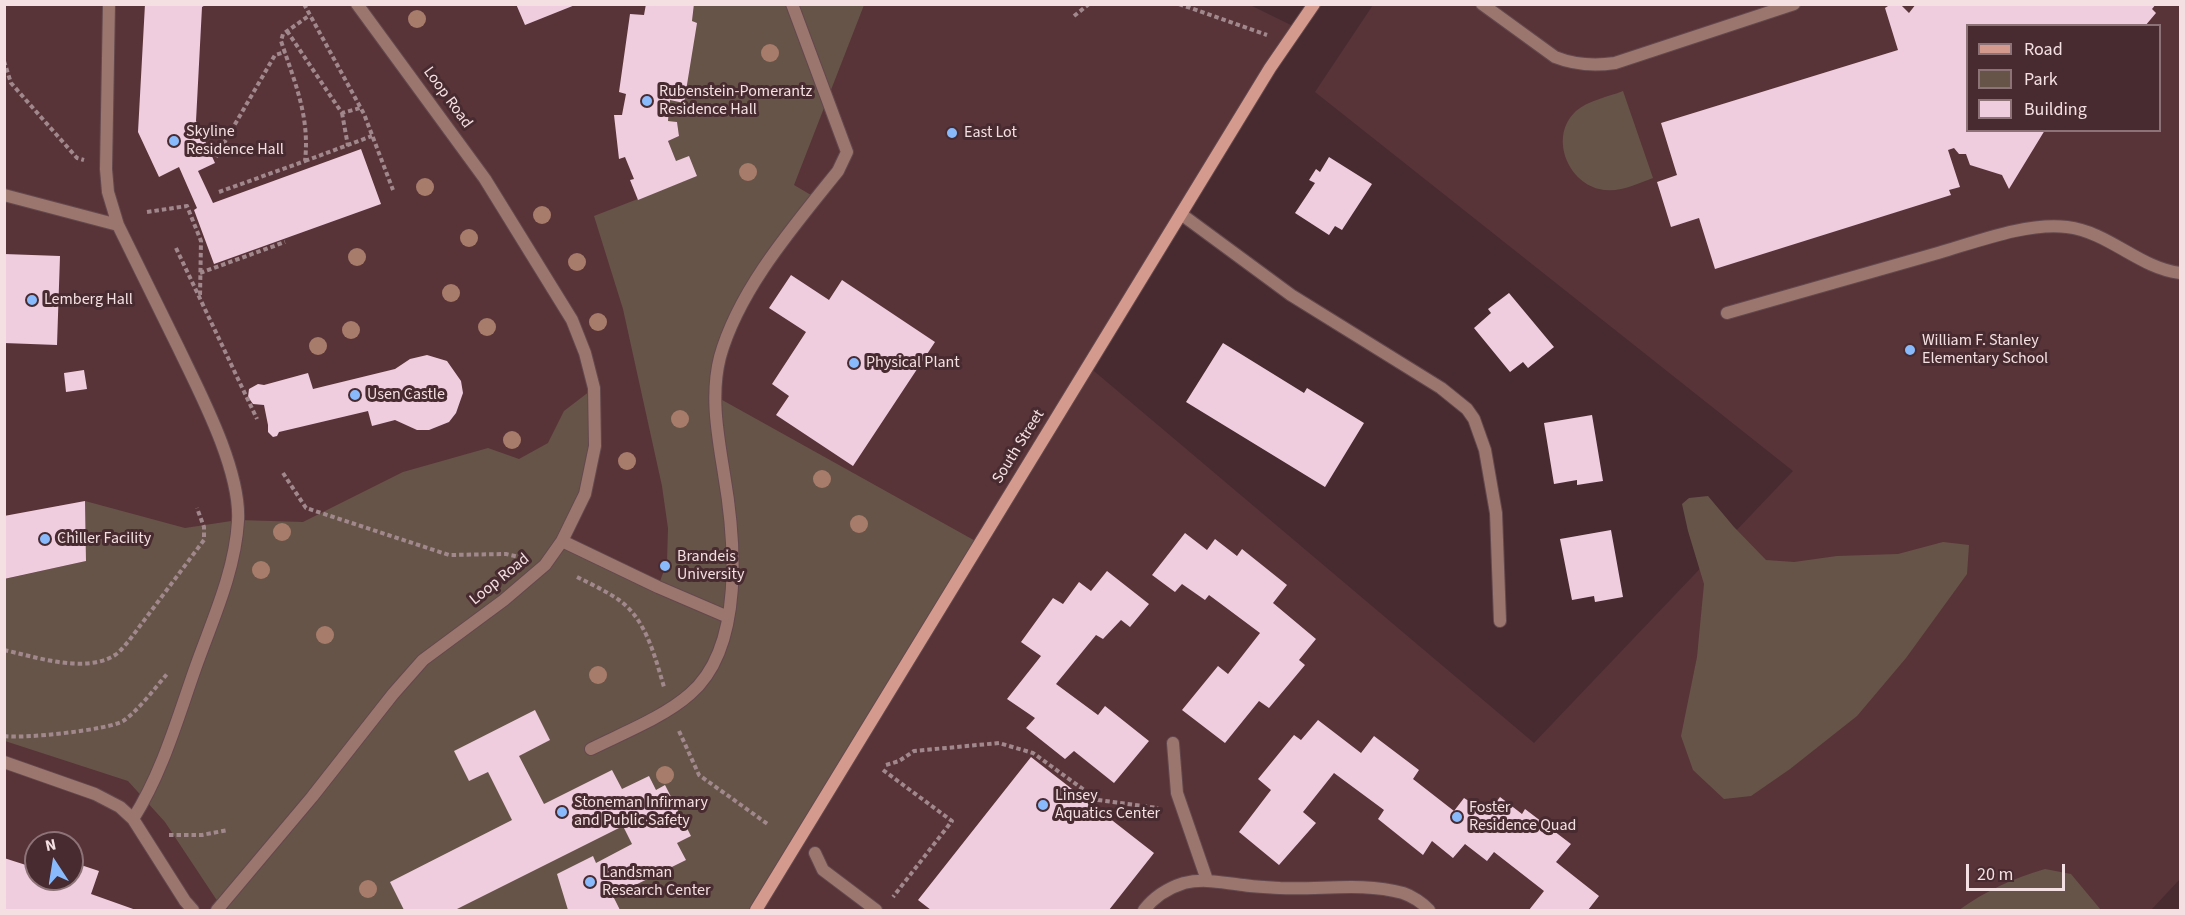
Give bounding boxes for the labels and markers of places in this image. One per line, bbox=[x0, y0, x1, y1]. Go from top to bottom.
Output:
place label: Rubenstein-Pomerantz Residence Hall bbox=[659, 82, 812, 120]
marker: Rubenstein-Pomerantz Residence Hall bbox=[640, 94, 654, 108]
place label: Skyline Residence Hall bbox=[186, 122, 284, 160]
place label: East Lot bbox=[964, 123, 1017, 143]
marker: East Lot bbox=[945, 126, 959, 140]
marker: Skyline Residence Hall bbox=[167, 134, 181, 148]
place label: Lemberg Hall bbox=[44, 290, 133, 310]
marker: Lemberg Hall bbox=[25, 293, 39, 307]
place label: William F. Stanley Elementary School bbox=[1922, 331, 2048, 369]
marker: William F. Stanley Elementary School bbox=[1903, 343, 1917, 357]
place label: Physical Plant bbox=[866, 353, 960, 373]
marker: Physical Plant bbox=[847, 356, 861, 370]
place label: Usen Castle bbox=[367, 385, 445, 405]
marker: Usen Castle bbox=[348, 388, 362, 402]
place label: Chiller Facility bbox=[57, 529, 151, 549]
marker: Chiller Facility bbox=[38, 532, 52, 546]
place label: Brandeis University bbox=[677, 547, 744, 585]
marker: Brandeis University bbox=[658, 559, 672, 573]
place label: Linsey Aquatics Center bbox=[1055, 786, 1160, 824]
place label: Stoneman Infirmary and Public Safety bbox=[574, 793, 708, 831]
marker: Linsey Aquatics Center bbox=[1036, 798, 1050, 812]
place label: Foster Residence Quad bbox=[1469, 798, 1576, 836]
marker: Stoneman Infirmary and Public Safety bbox=[555, 805, 569, 819]
marker: Foster Residence Quad bbox=[1450, 810, 1464, 824]
place label: Landsman Research Center bbox=[602, 863, 710, 901]
marker: Landsman Research Center bbox=[583, 875, 597, 889]

